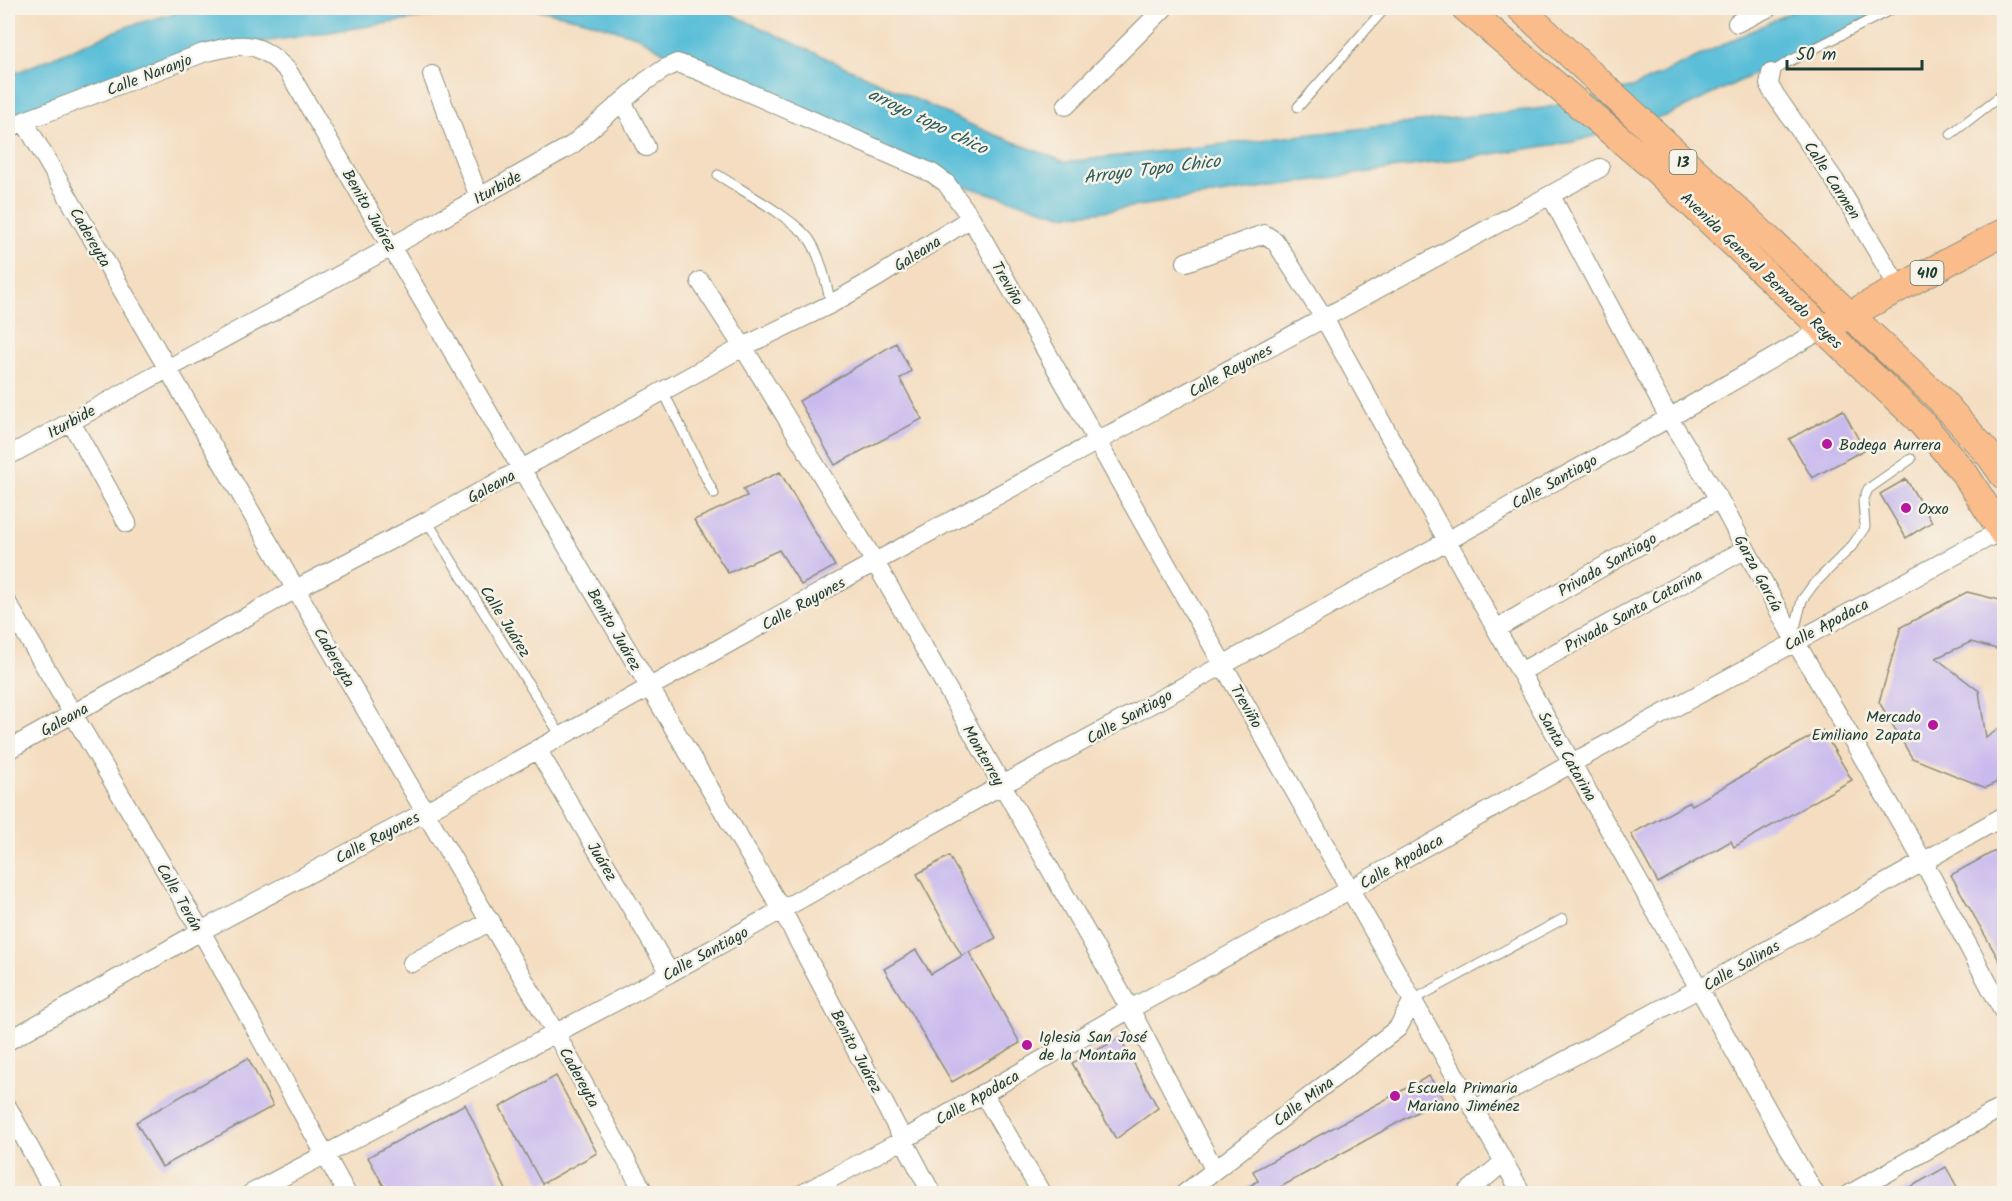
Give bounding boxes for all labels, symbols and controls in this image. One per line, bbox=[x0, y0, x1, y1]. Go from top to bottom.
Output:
scale bar bbox=[1787, 33, 1922, 71]
text: 50 m bbox=[1796, 41, 1836, 70]
street label: Calle Naranjo bbox=[103, 48, 196, 103]
water label: arroyo topo chico bbox=[863, 81, 994, 165]
street label: Calle Carmen bbox=[1797, 137, 1867, 225]
water label: Arroyo Topo Chico bbox=[1082, 147, 1224, 193]
road number: 13 bbox=[1670, 150, 1696, 174]
street label: Benito Juárez bbox=[335, 165, 402, 257]
street label: Iturbide bbox=[469, 165, 526, 212]
street label: Avenida General Bernardo Reyes bbox=[1674, 187, 1848, 356]
street label: Cadereyta bbox=[62, 203, 117, 273]
street label: Galeana bbox=[889, 230, 946, 279]
street label: Treviño bbox=[984, 257, 1029, 311]
road number: 410 bbox=[1910, 261, 1944, 285]
street label: Calle Rayones bbox=[1184, 338, 1277, 405]
street label: Iturbide bbox=[43, 399, 100, 446]
place label: Bodega Aurrera bbox=[1839, 433, 1941, 458]
marker: Bodega Aurrera bbox=[1820, 437, 1834, 451]
street label: Calle Santiago bbox=[1507, 448, 1603, 516]
street label: Galeana bbox=[463, 464, 521, 511]
place label: Oxxo bbox=[1918, 497, 1949, 522]
marker: Oxxo bbox=[1899, 501, 1913, 515]
street label: Privada Santiago bbox=[1554, 527, 1662, 604]
street label: Garza García bbox=[1727, 531, 1789, 617]
street label: Privada Santa Catarina bbox=[1560, 563, 1707, 660]
street label: Calle Rayones bbox=[757, 571, 850, 638]
street label: Calle Juárez bbox=[473, 581, 537, 663]
street label: Benito Juárez bbox=[580, 584, 647, 676]
street label: Calle Apodaca bbox=[1780, 592, 1874, 658]
street label: Cadereyta bbox=[306, 623, 361, 693]
street label: Treviño bbox=[1223, 680, 1268, 734]
street label: Calle Santiago bbox=[1082, 683, 1178, 751]
street label: Galeana bbox=[36, 697, 94, 744]
place label: Mercado Emiliano Zapata bbox=[1811, 705, 1921, 748]
street label: Santa Catarina bbox=[1531, 707, 1603, 807]
marker: Mercado Emiliano Zapata bbox=[1926, 718, 1940, 732]
street label: Monterrey bbox=[955, 720, 1011, 791]
street label: Calle Rayones bbox=[331, 805, 425, 871]
street label: Calle Apodaca bbox=[1355, 828, 1448, 896]
street label: Juárez bbox=[580, 837, 623, 886]
street label: Calle Terán bbox=[149, 859, 208, 937]
street label: Calle Santiago bbox=[658, 920, 754, 988]
street label: Calle Salinas bbox=[1699, 934, 1785, 998]
street label: Benito Juárez bbox=[823, 1005, 888, 1098]
place label: Iglesia San José de la Montaña bbox=[1039, 1025, 1148, 1068]
marker: Iglesia San José de la Montaña bbox=[1020, 1038, 1034, 1052]
street label: Cadereyta bbox=[552, 1043, 606, 1113]
street label: Calle Apodaca bbox=[931, 1064, 1024, 1132]
street label: Calle Mina bbox=[1268, 1071, 1340, 1134]
place label: Escuela Primaria Mariano Jiménez bbox=[1407, 1076, 1520, 1119]
marker: Escuela Primaria Mariano Jiménez bbox=[1388, 1089, 1402, 1103]

